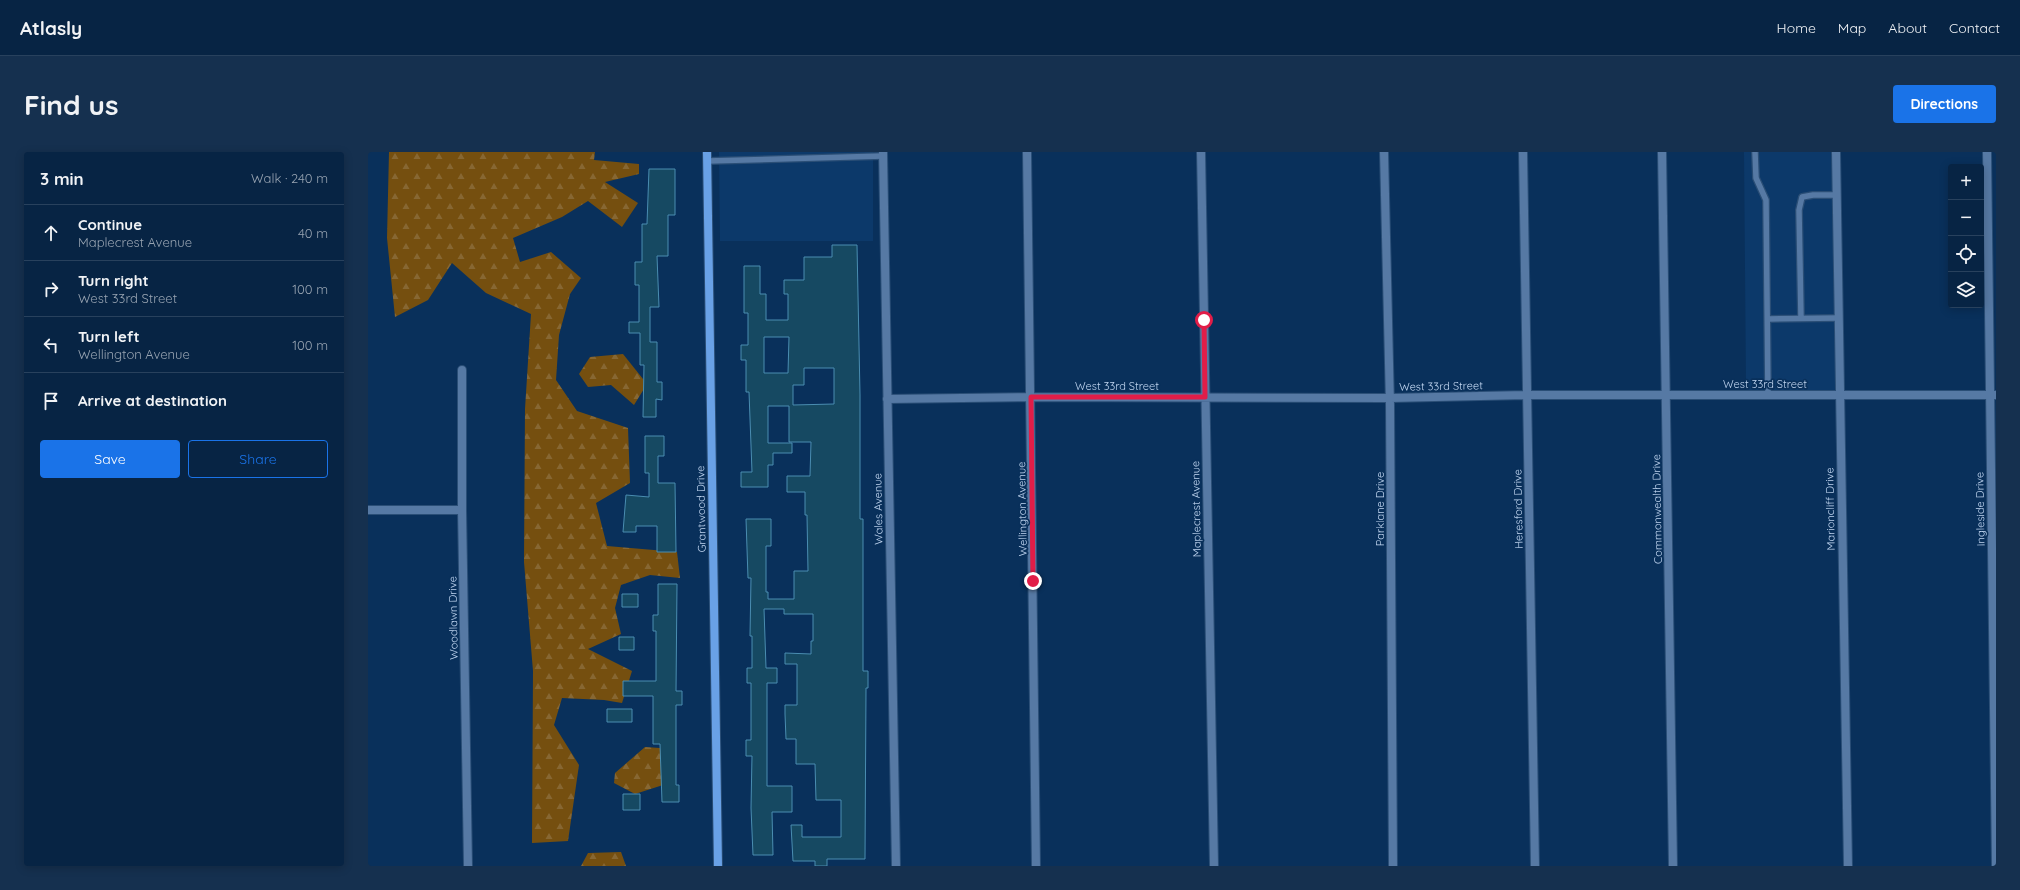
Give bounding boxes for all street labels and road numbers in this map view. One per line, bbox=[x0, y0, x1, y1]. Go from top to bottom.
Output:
street label: West 33rd Street bbox=[1723, 377, 1807, 391]
street label: West 33rd Street bbox=[1399, 378, 1483, 394]
street label: West 33rd Street bbox=[1075, 379, 1159, 393]
street label: Commonwealth Drive bbox=[1649, 454, 1665, 564]
street label: Maplecrest Avenue bbox=[1188, 461, 1204, 557]
street label: Wellington Avenue bbox=[1014, 462, 1030, 556]
street label: Grantwood Drive bbox=[693, 466, 709, 552]
street label: Marioncliff Drive bbox=[1822, 467, 1838, 551]
street label: Heresford Drive bbox=[1510, 469, 1526, 549]
street label: Parklane Drive bbox=[1373, 472, 1387, 546]
street label: Ingleside Drive bbox=[1972, 472, 1988, 546]
street label: Wales Avenue bbox=[870, 473, 886, 545]
street label: Woodlawn Drive bbox=[445, 576, 461, 660]

